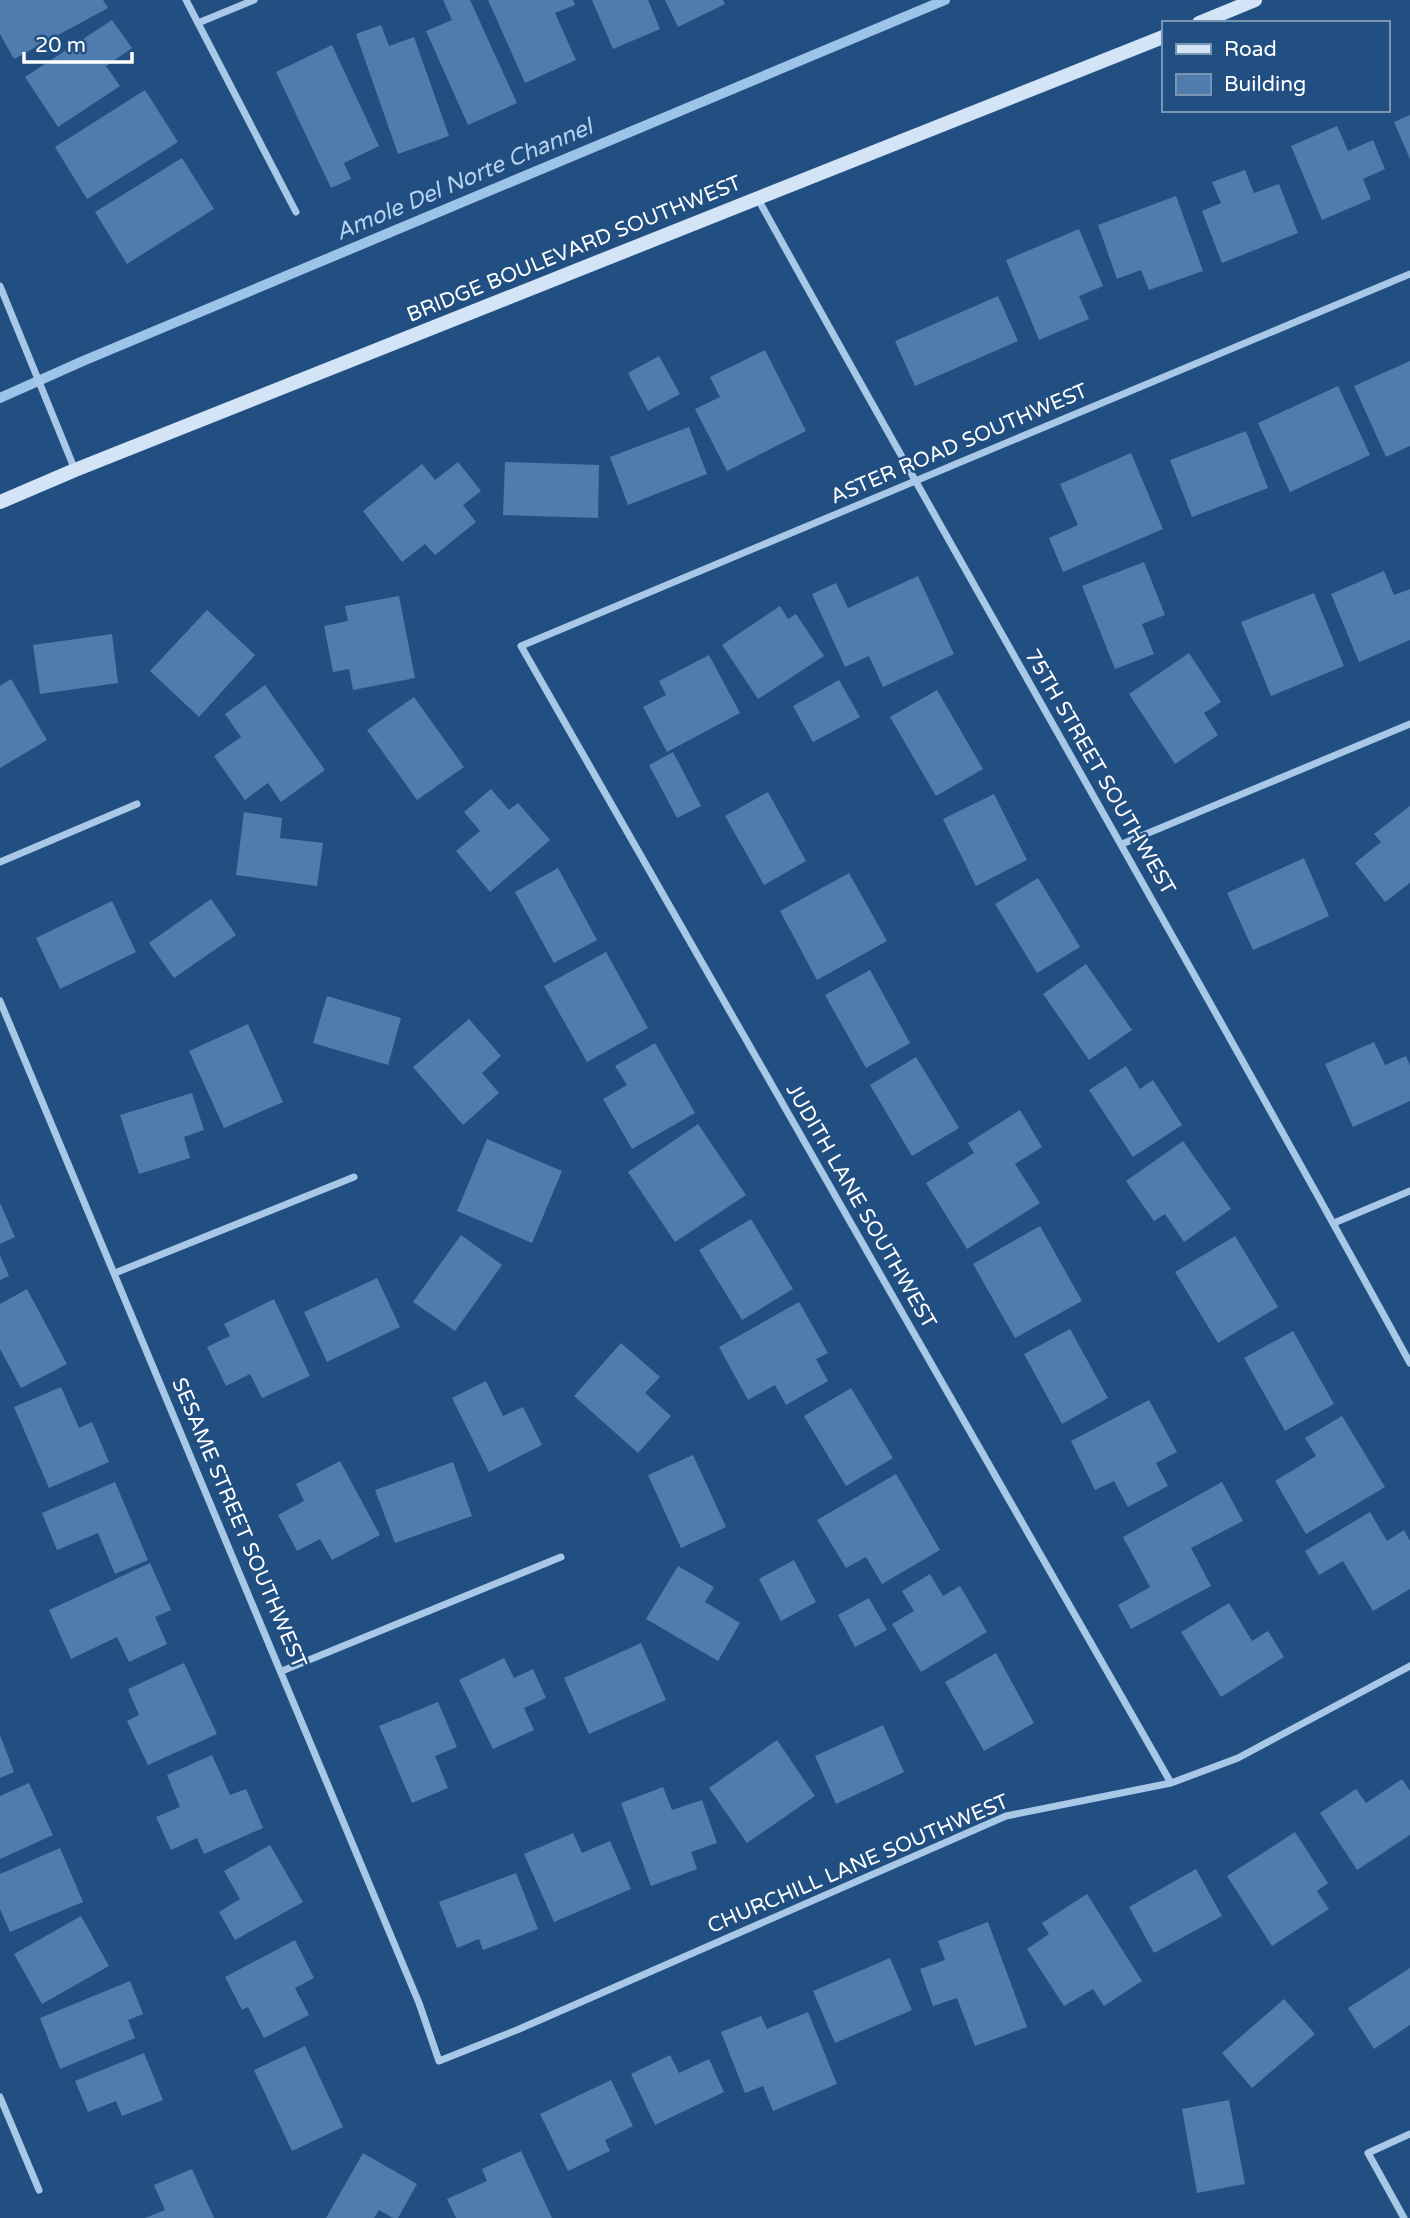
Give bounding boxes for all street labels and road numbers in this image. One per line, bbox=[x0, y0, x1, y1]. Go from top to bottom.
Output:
street label: BRIDGE BOULEVARD SOUTHWEST bbox=[403, 170, 745, 328]
street label: ASTER ROAD SOUTHWEST bbox=[827, 378, 1092, 510]
street label: 75TH STREET SOUTHWEST bbox=[1019, 645, 1181, 899]
street label: JUDITH LANE SOUTHWEST bbox=[780, 1079, 942, 1333]
street label: SESAME STREET SOUTHWEST bbox=[166, 1374, 312, 1672]
street label: CHURCHILL LANE SOUTHWEST bbox=[704, 1789, 1012, 1939]

